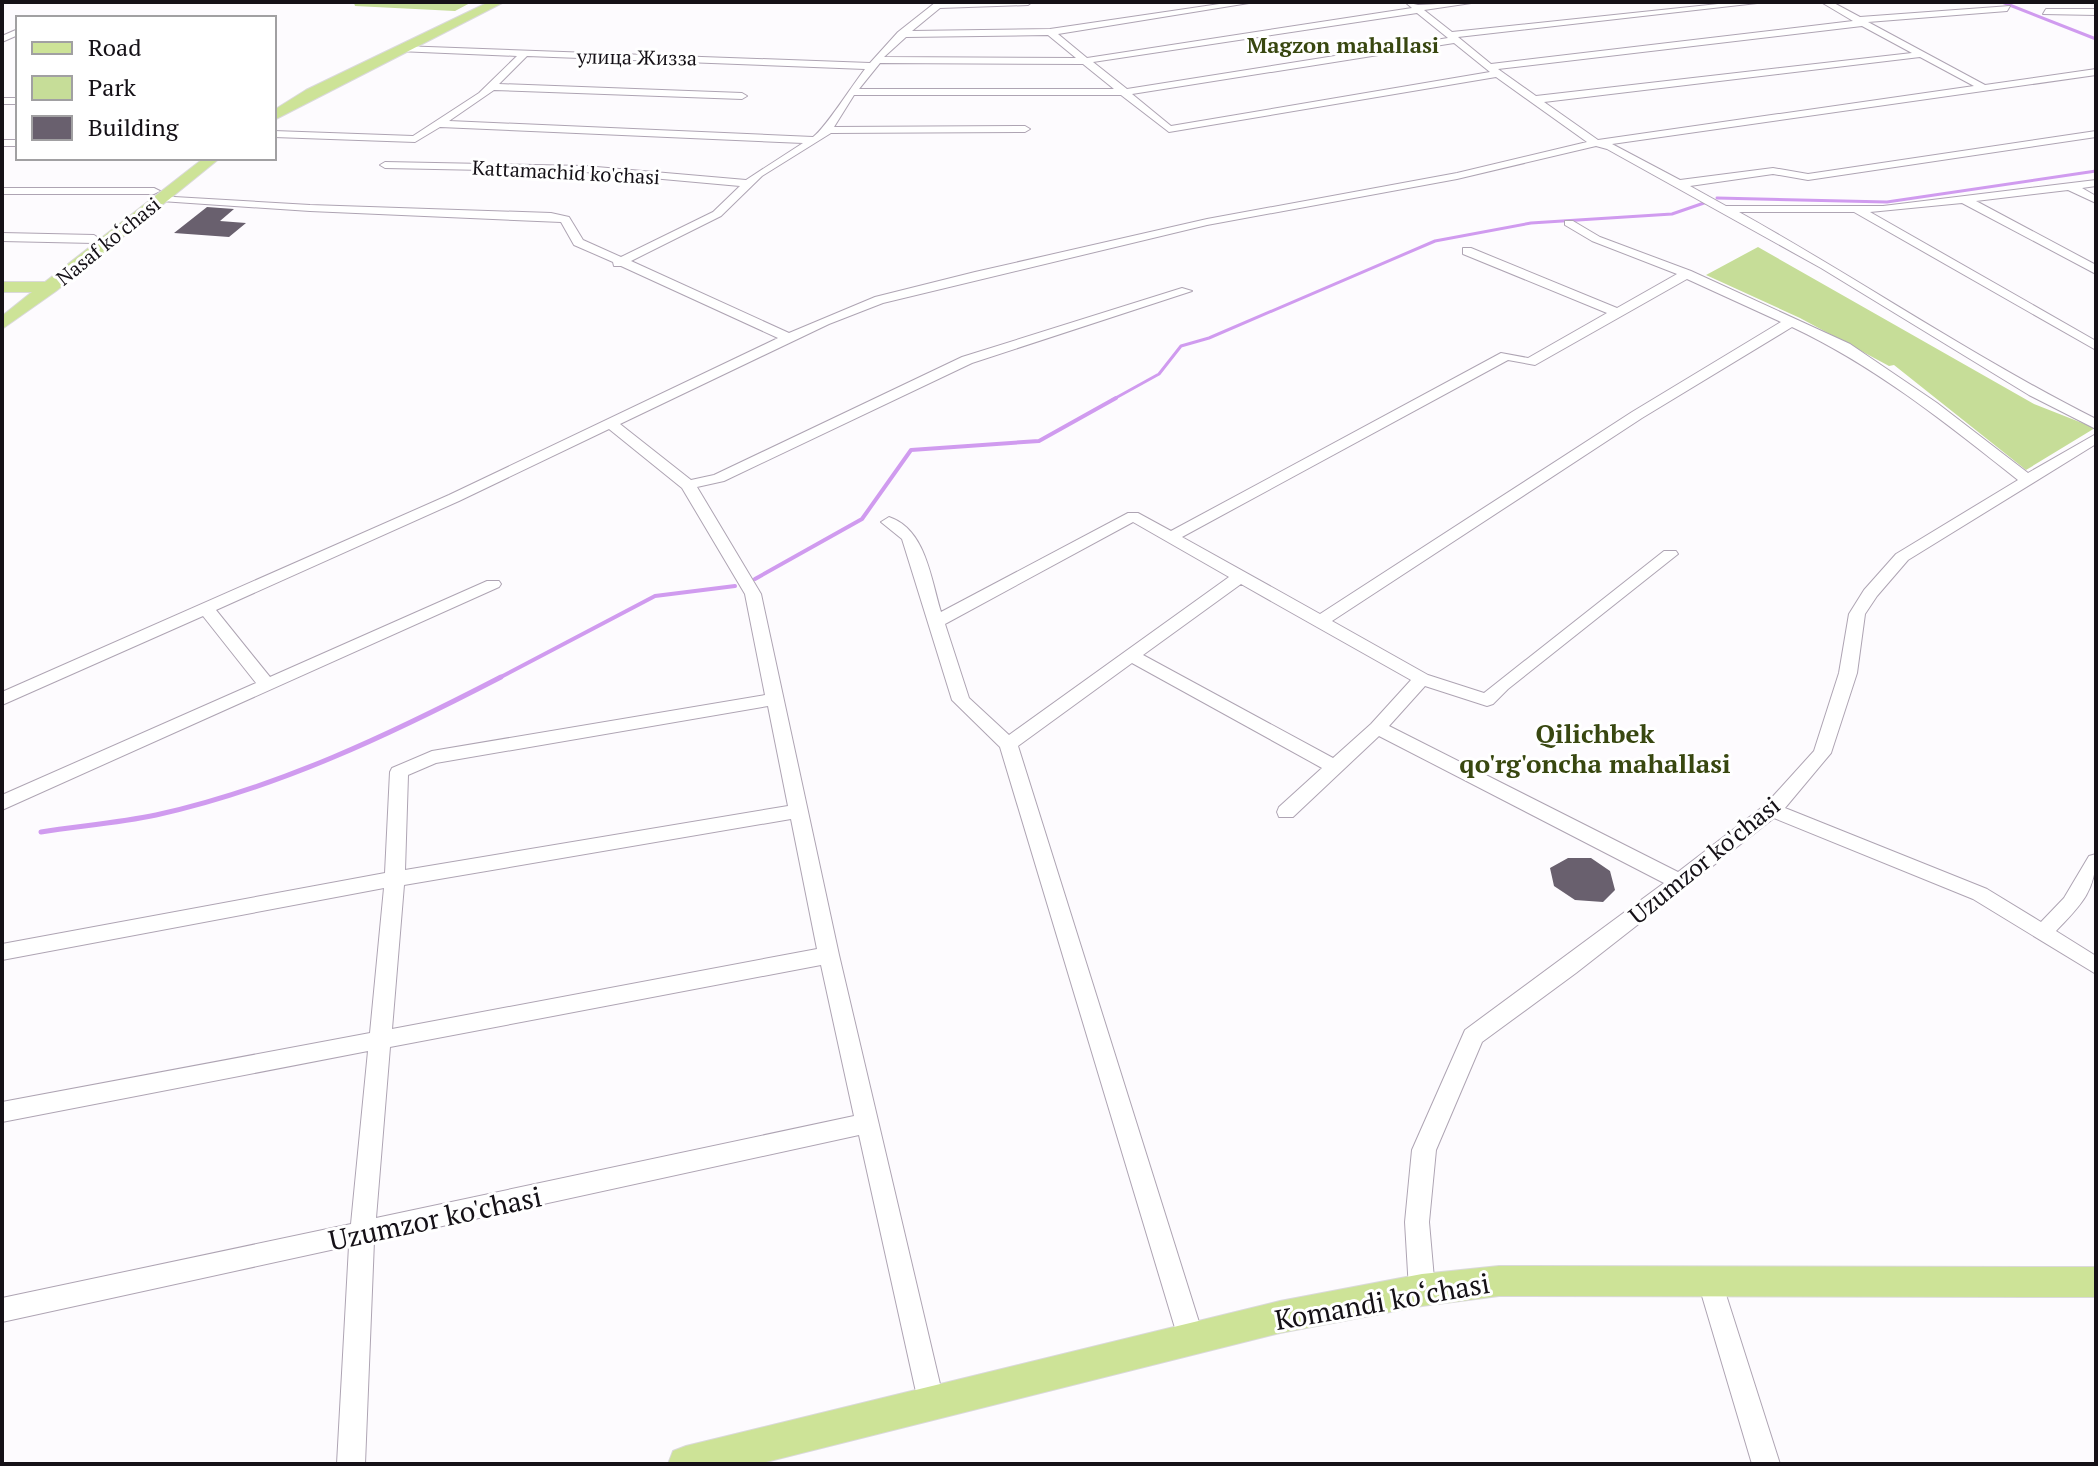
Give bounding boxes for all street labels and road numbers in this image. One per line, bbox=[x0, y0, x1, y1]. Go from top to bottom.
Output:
street label: улица Жизза bbox=[576, 42, 697, 72]
street label: Kattamachid ko'chasi bbox=[471, 154, 661, 190]
street label: Nasaf ko‘chasi bbox=[50, 191, 166, 291]
street label: Uzumzor ko'chasi bbox=[1622, 789, 1786, 931]
street label: Uzumzor ko'chasi bbox=[325, 1177, 545, 1259]
street label: Komandi ko‘chasi bbox=[1272, 1264, 1492, 1338]

